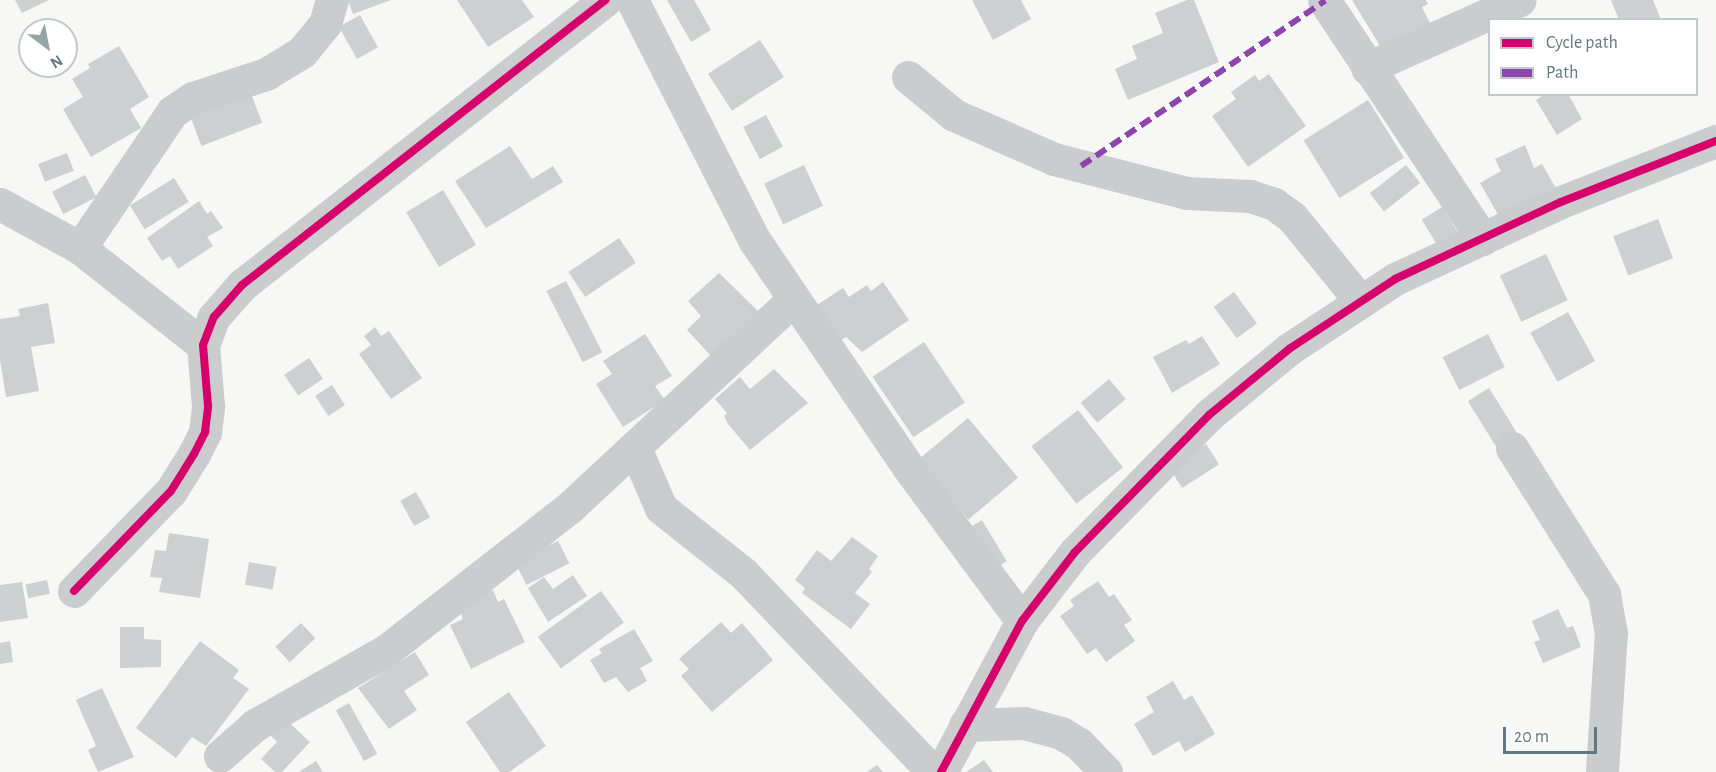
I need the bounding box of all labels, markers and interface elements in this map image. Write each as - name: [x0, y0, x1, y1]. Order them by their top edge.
- north arrow: [18, 18, 78, 78]
- legend: [1488, 18, 1698, 96]
- text: Cycle path: [1546, 34, 1618, 52]
- text: N: [48, 52, 65, 71]
- text: Path: [1546, 64, 1578, 82]
- scale bar: [1506, 715, 1600, 753]
- text: 20 m: [1514, 728, 1549, 746]

